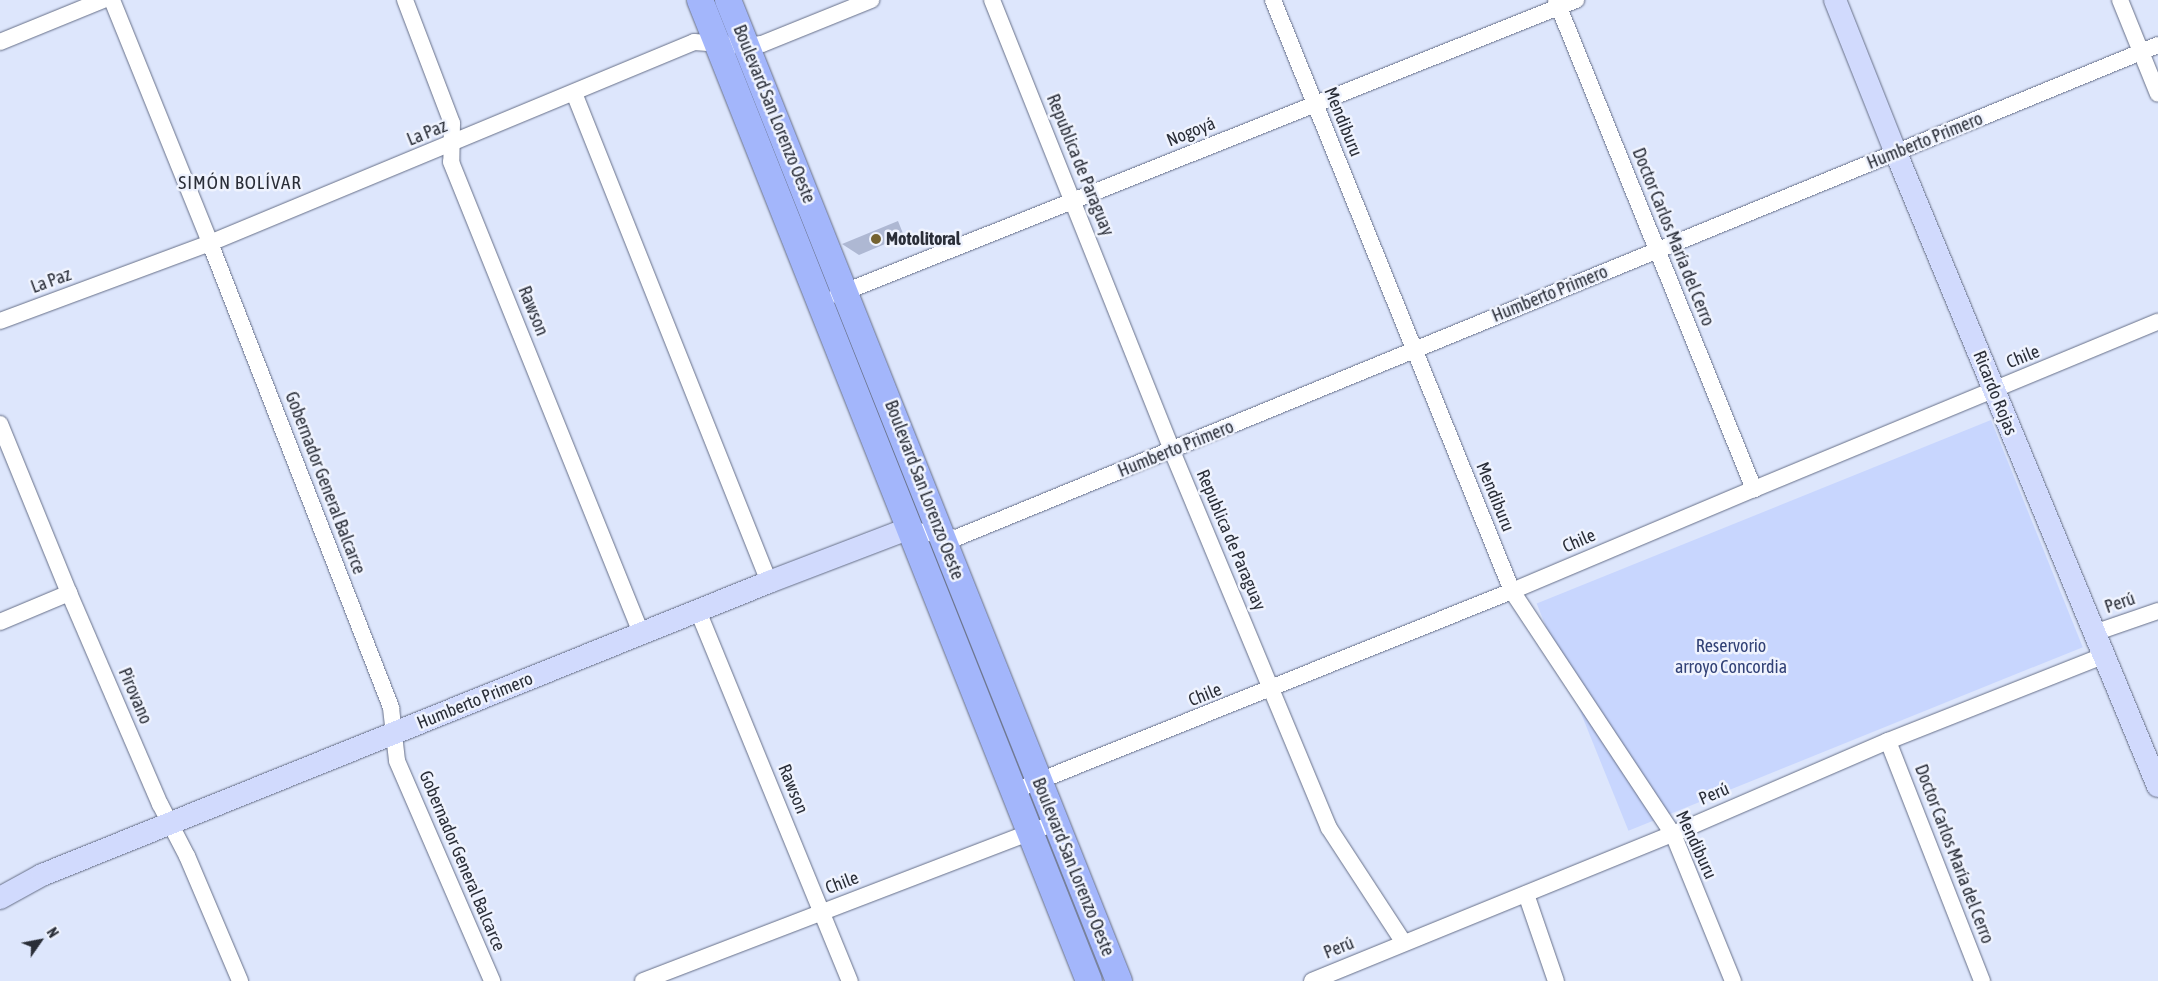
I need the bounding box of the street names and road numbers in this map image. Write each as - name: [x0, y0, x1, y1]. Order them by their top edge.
- street label: Boulevard San Lorenzo Oeste: [728, 22, 820, 206]
- street label: Mendiburu: [1319, 84, 1367, 160]
- street label: Republica de Paraguay: [1042, 91, 1118, 239]
- street label: Humberto Primero: [1864, 108, 1986, 174]
- street label: Nogoyá: [1164, 113, 1218, 151]
- street label: La Paz: [404, 115, 450, 151]
- street label: Doctor Carlos María del Cerro: [1627, 145, 1719, 329]
- street label: Humberto Primero: [1489, 261, 1611, 327]
- street label: La Paz: [28, 264, 74, 298]
- street label: Rawson: [513, 283, 553, 339]
- street label: Chile: [2003, 341, 2043, 373]
- street label: Ricardo Rojas: [1968, 348, 2022, 438]
- street label: Gobernador General Balcarce: [280, 389, 370, 577]
- street label: Boulevard San Lorenzo Oeste: [880, 397, 968, 583]
- street label: Humberto Primero: [1115, 416, 1237, 482]
- street label: Mendiburu: [1471, 459, 1519, 535]
- street label: Republica de Paraguay: [1192, 466, 1270, 614]
- street label: Chile: [1559, 524, 1599, 558]
- street label: Perú: [2102, 588, 2138, 618]
- street label: Pirovano: [114, 665, 156, 727]
- street label: Humberto Primero: [414, 668, 536, 734]
- street label: Chile: [1185, 679, 1225, 711]
- street label: Rawson: [773, 761, 813, 817]
- street label: Doctor Carlos María del Cerro: [1910, 761, 1998, 947]
- street label: Gobernador General Balcarce: [414, 768, 510, 954]
- street label: Boulevard San Lorenzo Oeste: [1027, 775, 1119, 959]
- street label: Perú: [1696, 778, 1732, 810]
- street label: Mendiburu: [1671, 807, 1721, 883]
- street label: Chile: [822, 867, 862, 899]
- street label: Perú: [1321, 932, 1357, 964]

